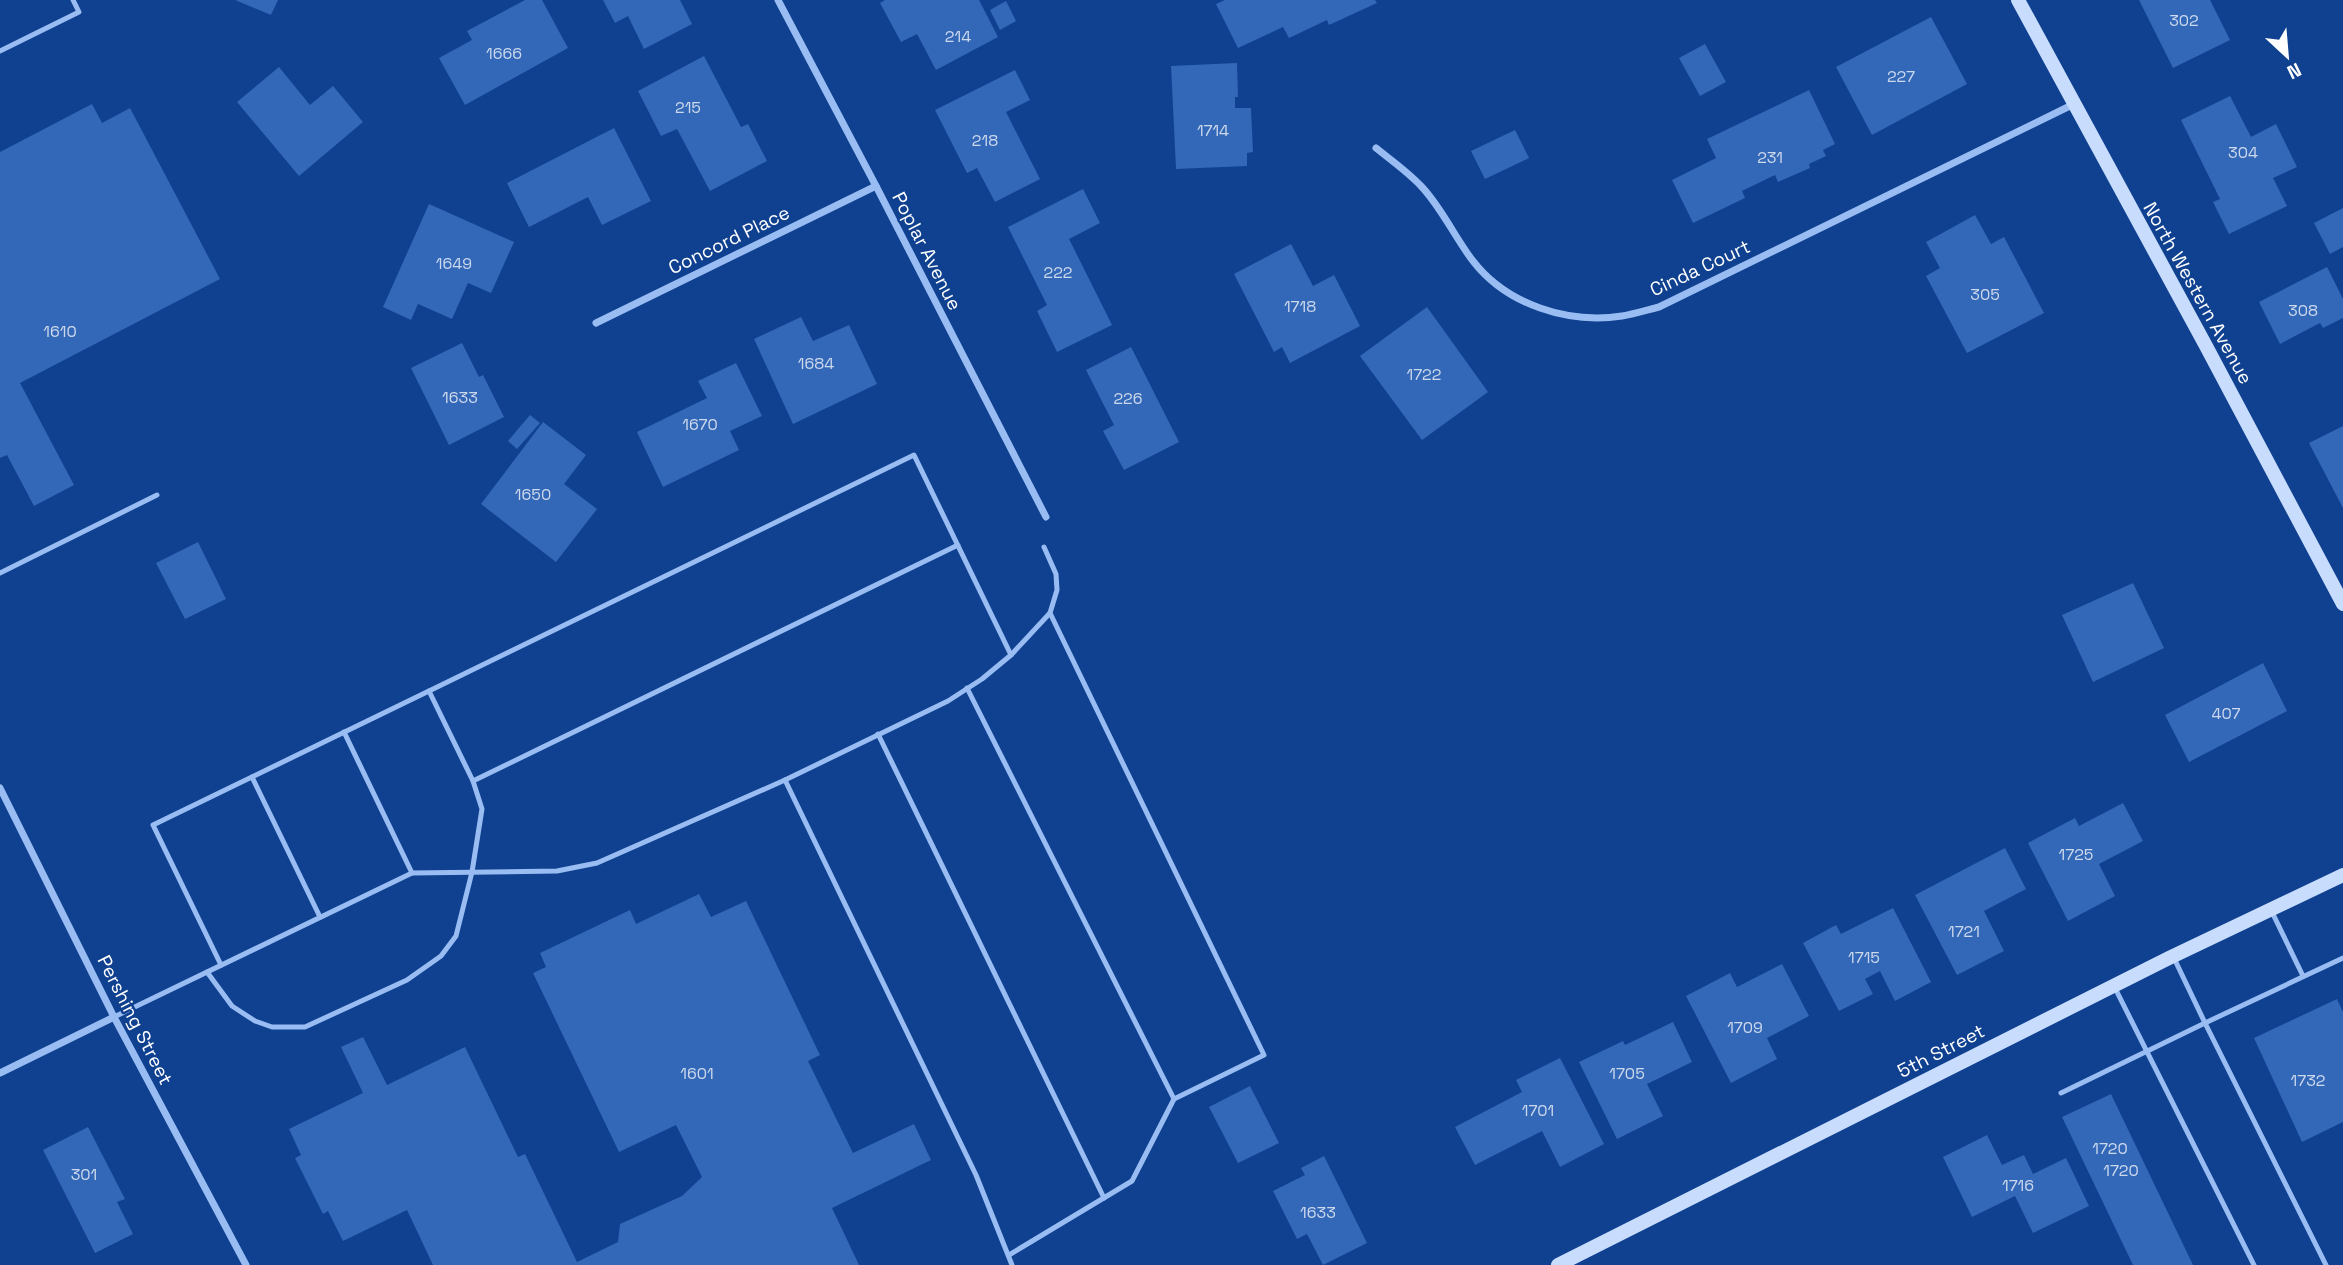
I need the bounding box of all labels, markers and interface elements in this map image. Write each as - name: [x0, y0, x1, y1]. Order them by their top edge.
- house number: 302: [2169, 10, 2199, 31]
- north arrow: [2252, 21, 2322, 91]
- house number: 214: [945, 26, 971, 47]
- house number: 1666: [486, 43, 522, 64]
- text: N: [2283, 57, 2305, 85]
- house number: 227: [1887, 66, 1915, 87]
- house number: 215: [675, 97, 701, 118]
- house number: 1714: [1197, 120, 1229, 141]
- house number: 218: [972, 130, 998, 151]
- house number: 304: [2228, 142, 2258, 163]
- house number: 231: [1757, 147, 1783, 168]
- street label: Poplar Avenue: [886, 188, 968, 314]
- street label: North Western Avenue: [2138, 198, 2258, 388]
- street label: Concord Place: [664, 200, 794, 280]
- street label: Cinda Court: [1646, 234, 1754, 302]
- house number: 1649: [436, 253, 472, 274]
- house number: 222: [1044, 262, 1072, 283]
- house number: 305: [1970, 284, 2000, 305]
- house number: 1718: [1284, 296, 1316, 317]
- house number: 308: [2288, 300, 2318, 321]
- house number: 1610: [43, 321, 77, 342]
- house number: 1684: [798, 353, 834, 374]
- house number: 1722: [1407, 364, 1441, 385]
- house number: 1633: [442, 387, 478, 408]
- house number: 226: [1113, 388, 1143, 409]
- house number: 1670: [682, 414, 718, 435]
- house number: 1650: [515, 484, 551, 505]
- house number: 407: [2212, 703, 2241, 724]
- house number: 1725: [2059, 844, 2093, 865]
- house number: 1721: [1948, 921, 1980, 942]
- house number: 1715: [1848, 947, 1880, 968]
- street label: Pershing Street: [92, 951, 178, 1089]
- house number: 1709: [1727, 1017, 1763, 1038]
- street label: 5th Street: [1893, 1018, 1989, 1084]
- house number: 1601: [680, 1063, 714, 1084]
- house number: 1705: [1609, 1063, 1645, 1084]
- house number: 1732: [2290, 1070, 2326, 1091]
- house number: 1701: [1522, 1100, 1554, 1121]
- house number: 1720: [2092, 1138, 2128, 1159]
- house number: 1720: [2103, 1160, 2139, 1181]
- house number: 301: [71, 1164, 97, 1185]
- house number: 1716: [2002, 1175, 2034, 1196]
- house number: 1633: [1300, 1202, 1336, 1223]

